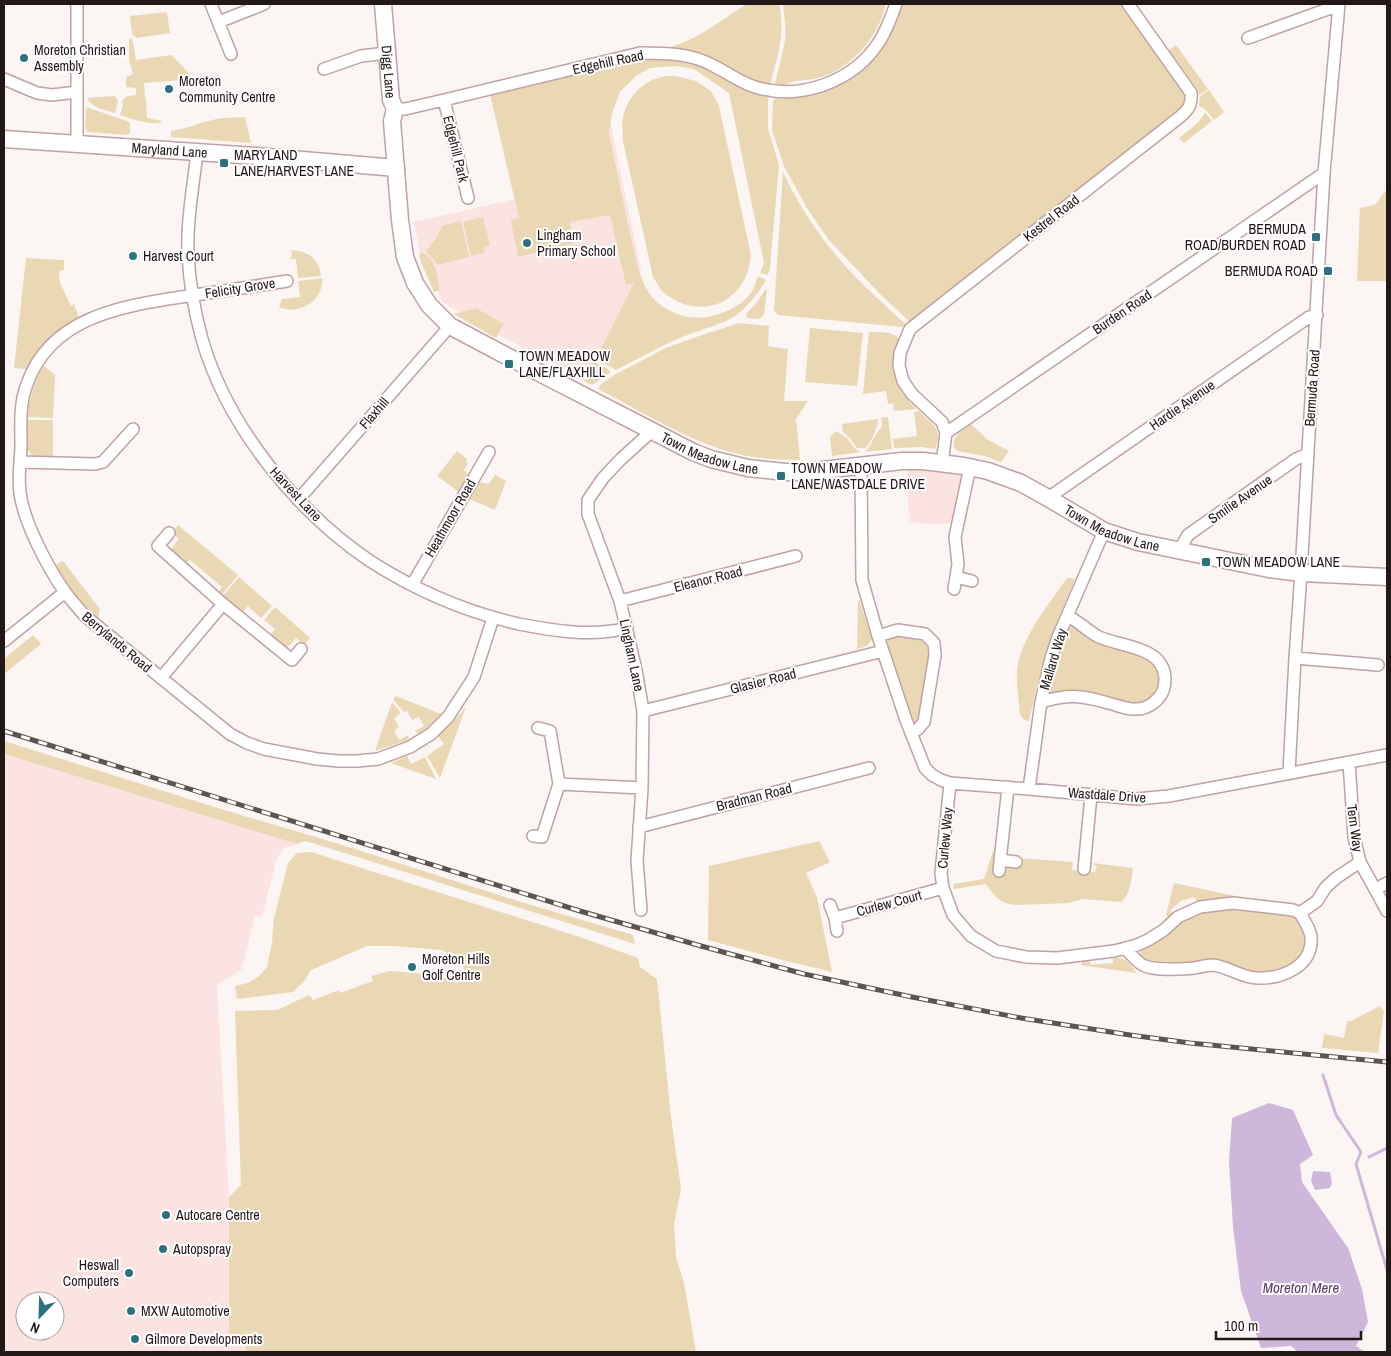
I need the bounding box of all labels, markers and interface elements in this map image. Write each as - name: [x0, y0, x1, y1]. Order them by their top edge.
- place label: Moreton Christian Assembly: [33, 41, 126, 75]
- street label: Digg Lane: [377, 45, 400, 99]
- street label: Edgehill Road: [571, 46, 645, 78]
- marker: Moreton Christian Assembly: [18, 52, 30, 64]
- place label: Moreton Community Centre: [179, 72, 275, 106]
- marker: Moreton Community Centre: [163, 83, 175, 95]
- street label: Edgehill Park: [439, 114, 473, 185]
- street label: Maryland Lane: [131, 139, 208, 162]
- place label: MARYLAND LANE/HARVEST LANE: [234, 146, 354, 180]
- marker: MARYLAND LANE/HARVEST LANE: [218, 157, 230, 169]
- street label: Kestrel Road: [1019, 190, 1083, 246]
- place label: BERMUDA ROAD/BURDEN ROAD: [1185, 220, 1306, 254]
- place label: Lingham Primary School: [537, 226, 615, 260]
- marker: BERMUDA ROAD/BURDEN ROAD: [1310, 231, 1322, 243]
- marker: Lingham Primary School: [521, 237, 533, 249]
- place label: Harvest Court: [143, 247, 214, 265]
- marker: Harvest Court: [127, 250, 139, 262]
- place label: BERMUDA ROAD: [1225, 262, 1318, 280]
- marker: BERMUDA ROAD: [1322, 265, 1334, 277]
- street label: Felicity Grove: [204, 274, 276, 302]
- street label: Burden Road: [1089, 286, 1155, 338]
- place label: TOWN MEADOW LANE/FLAXHILL: [519, 347, 610, 381]
- street label: Bermuda Road: [1300, 349, 1324, 427]
- marker: TOWN MEADOW LANE/FLAXHILL: [503, 358, 515, 370]
- street label: Hardie Avenue: [1146, 376, 1218, 434]
- street label: Flaxhill: [355, 393, 393, 433]
- street label: Town Meadow Lane: [658, 428, 759, 478]
- place label: TOWN MEADOW LANE/WASTDALE DRIVE: [791, 459, 925, 493]
- street label: Harvest Lane: [266, 463, 326, 525]
- marker: TOWN MEADOW LANE/WASTDALE DRIVE: [775, 470, 787, 482]
- street label: Smilie Avenue: [1205, 470, 1275, 528]
- street label: Heathmoor Road: [420, 476, 480, 560]
- street label: Town Meadow Lane: [1061, 501, 1161, 555]
- place label: TOWN MEADOW LANE: [1216, 553, 1340, 571]
- marker: TOWN MEADOW LANE: [1200, 556, 1212, 568]
- street label: Eleanor Road: [672, 562, 744, 596]
- street label: Berrylands Road: [78, 608, 156, 676]
- street label: Lingham Lane: [616, 617, 648, 693]
- street label: Mallard Way: [1035, 626, 1071, 692]
- street label: Glasier Road: [728, 664, 798, 698]
- street label: Bradman Road: [714, 779, 794, 815]
- street label: Wastdale Drive: [1067, 783, 1147, 807]
- street label: Tern Way: [1343, 803, 1367, 853]
- street label: Curlew Way: [933, 806, 957, 869]
- street label: Curlew Court: [854, 886, 924, 920]
- place label: Moreton Hills Golf Centre: [422, 950, 490, 984]
- marker: Moreton Hills Golf Centre: [406, 961, 418, 973]
- place label: Autocare Centre: [175, 1206, 260, 1224]
- marker: Autocare Centre: [160, 1209, 172, 1221]
- place label: Autopspray: [172, 1240, 231, 1258]
- marker: Autopspray: [157, 1243, 169, 1255]
- place label: Heswall Computers: [63, 1256, 119, 1290]
- marker: Heswall Computers: [123, 1267, 135, 1279]
- water label: Moreton Mere: [1263, 1277, 1339, 1298]
- north arrow: [15, 1291, 65, 1341]
- place label: MXW Automotive: [141, 1302, 230, 1320]
- marker: MXW Automotive: [125, 1305, 137, 1317]
- scale bar: [1216, 1308, 1361, 1340]
- text: 100 m: [1224, 1315, 1258, 1336]
- text: N: [28, 1318, 42, 1338]
- place label: Gilmore Developments: [145, 1330, 263, 1348]
- marker: Gilmore Developments: [129, 1333, 141, 1345]

